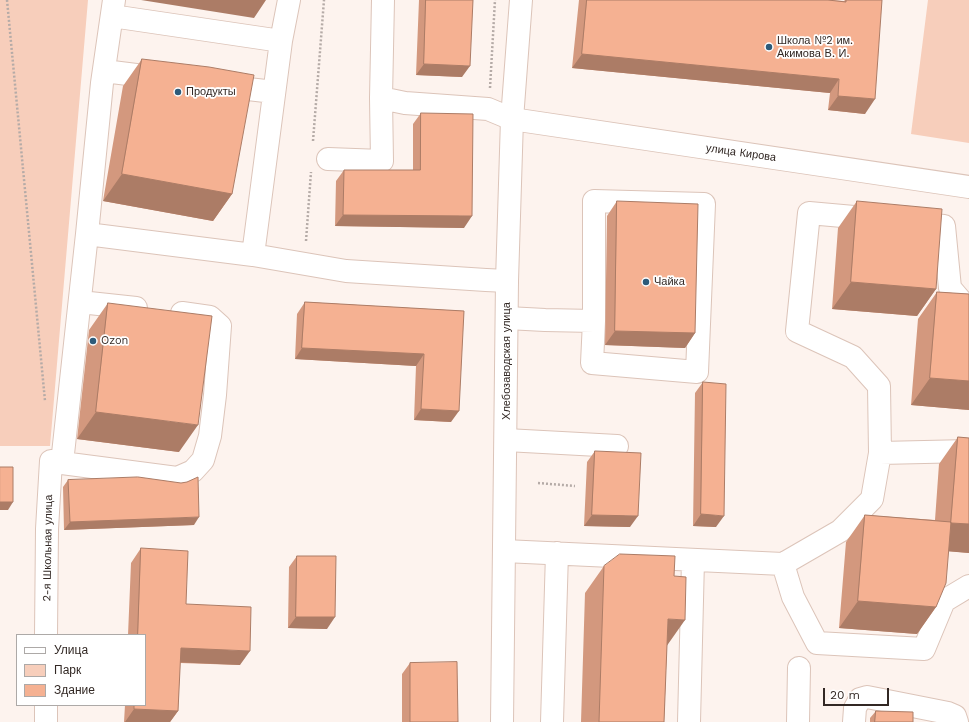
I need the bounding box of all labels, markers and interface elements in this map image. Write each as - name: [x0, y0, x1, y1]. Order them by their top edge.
- place label: Школа №2 им. Акимова В. И.: [777, 34, 853, 60]
- marker: Школа №2 им. Акимова В. И.: [764, 42, 774, 52]
- place label: Продукты: [186, 85, 236, 99]
- marker: Продукты: [173, 87, 183, 97]
- street label: улица Кирова: [705, 142, 777, 164]
- place label: Чайка: [654, 275, 685, 289]
- marker: Чайка: [641, 277, 651, 287]
- street label: Хлебозаводская улица: [500, 302, 514, 420]
- place label: Ozon: [101, 334, 128, 348]
- marker: Ozon: [88, 336, 98, 346]
- street label: 2-я Школьная улица: [40, 495, 56, 601]
- legend: [16, 634, 146, 706]
- text: Улица: [54, 643, 88, 657]
- text: Парк: [54, 663, 81, 677]
- scale bar: [825, 680, 891, 706]
- text: Здание: [54, 683, 95, 697]
- text: 20 m: [830, 688, 860, 702]

